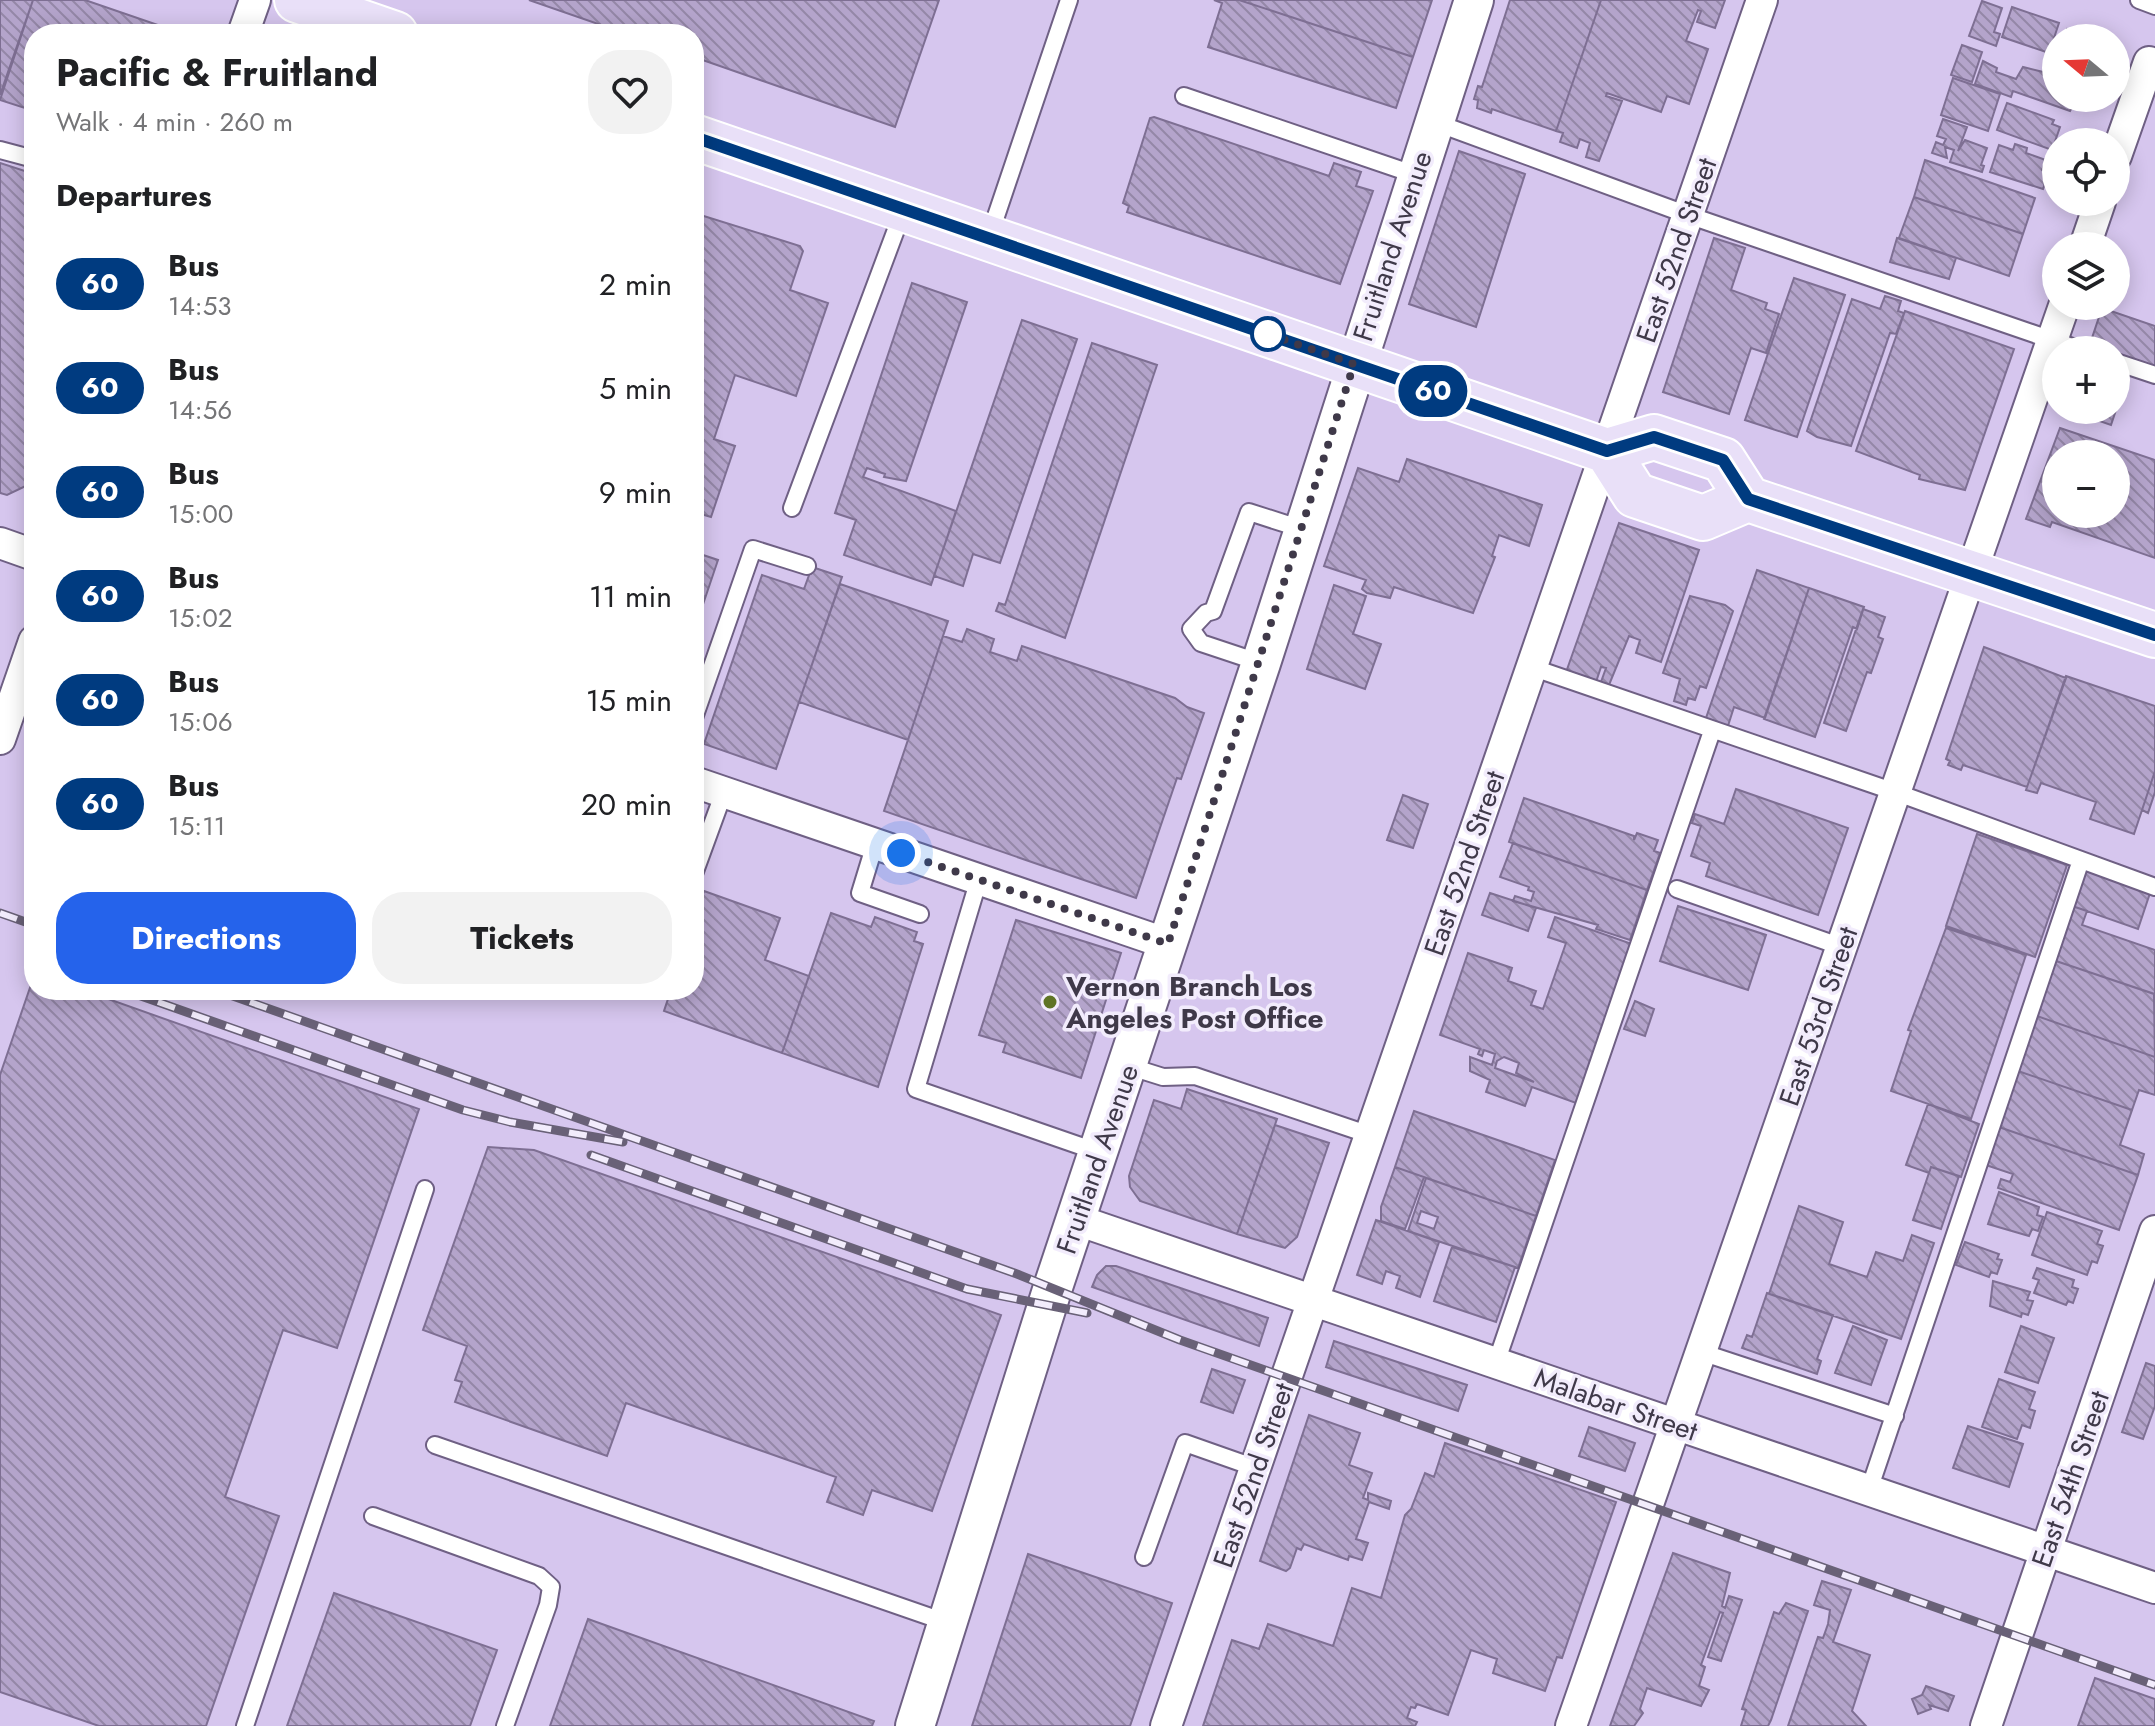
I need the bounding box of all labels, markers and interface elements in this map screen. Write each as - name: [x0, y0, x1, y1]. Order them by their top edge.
- north arrow: [2042, 24, 2130, 112]
- map controls: [2042, 24, 2130, 528]
- text: Pacific & Fruitland: [56, 45, 378, 100]
- button: heart: [588, 50, 672, 134]
- text: Walk · 4 min · 260 m: [56, 103, 293, 141]
- button: locate: [2042, 128, 2130, 216]
- street label: Fruitland Avenue: [1342, 146, 1443, 347]
- street label: East 52nd Street: [1626, 152, 1727, 348]
- text: Departures: [56, 174, 212, 217]
- button: layers: [2042, 232, 2130, 320]
- text: Bus: [168, 244, 219, 287]
- text: 60: [81, 263, 119, 304]
- text: 2 min: [599, 263, 672, 306]
- text: 14:53: [168, 287, 232, 325]
- unlabelled marker: [1251, 317, 1285, 351]
- button: +: [2042, 336, 2130, 424]
- text: Bus: [168, 348, 219, 391]
- line badge: 60: [1397, 365, 1469, 417]
- text: 60: [81, 367, 119, 408]
- text: 5 min: [599, 367, 672, 410]
- text: 60: [1414, 370, 1452, 411]
- text: 14:56: [168, 391, 232, 429]
- button: −: [2042, 440, 2130, 528]
- text: Bus: [168, 452, 219, 495]
- text: 60: [81, 471, 119, 512]
- text: 9 min: [599, 471, 672, 514]
- text: 15:00: [168, 495, 233, 533]
- text: Bus: [168, 556, 219, 599]
- text: 60: [81, 575, 119, 616]
- text: 11 min: [589, 575, 672, 618]
- text: 15:02: [168, 599, 233, 637]
- text: Bus: [168, 660, 219, 703]
- text: 60: [81, 679, 119, 720]
- text: 15 min: [586, 679, 672, 722]
- text: 15:06: [168, 703, 233, 741]
- text: Bus: [168, 764, 219, 807]
- street label: East 52nd Street: [1414, 765, 1515, 961]
- text: 60: [81, 783, 119, 824]
- text: 20 min: [581, 783, 672, 826]
- text: 15:11: [168, 807, 226, 845]
- your location: [881, 833, 921, 873]
- button: Directions: [56, 892, 356, 984]
- button: Tickets: [372, 892, 672, 984]
- street label: East 53rd Street: [1769, 921, 1868, 1111]
- place label: Vernon Branch Los Angeles Post Office: [1065, 966, 1324, 1039]
- marker: Vernon Branch Los Angeles Post Office: [1041, 993, 1059, 1011]
- street label: Fruitland Avenue: [1046, 1059, 1149, 1259]
- street label: Malabar Street: [1529, 1357, 1703, 1452]
- street label: East 52nd Street: [1203, 1377, 1304, 1573]
- street label: East 54th Street: [2021, 1385, 2120, 1573]

